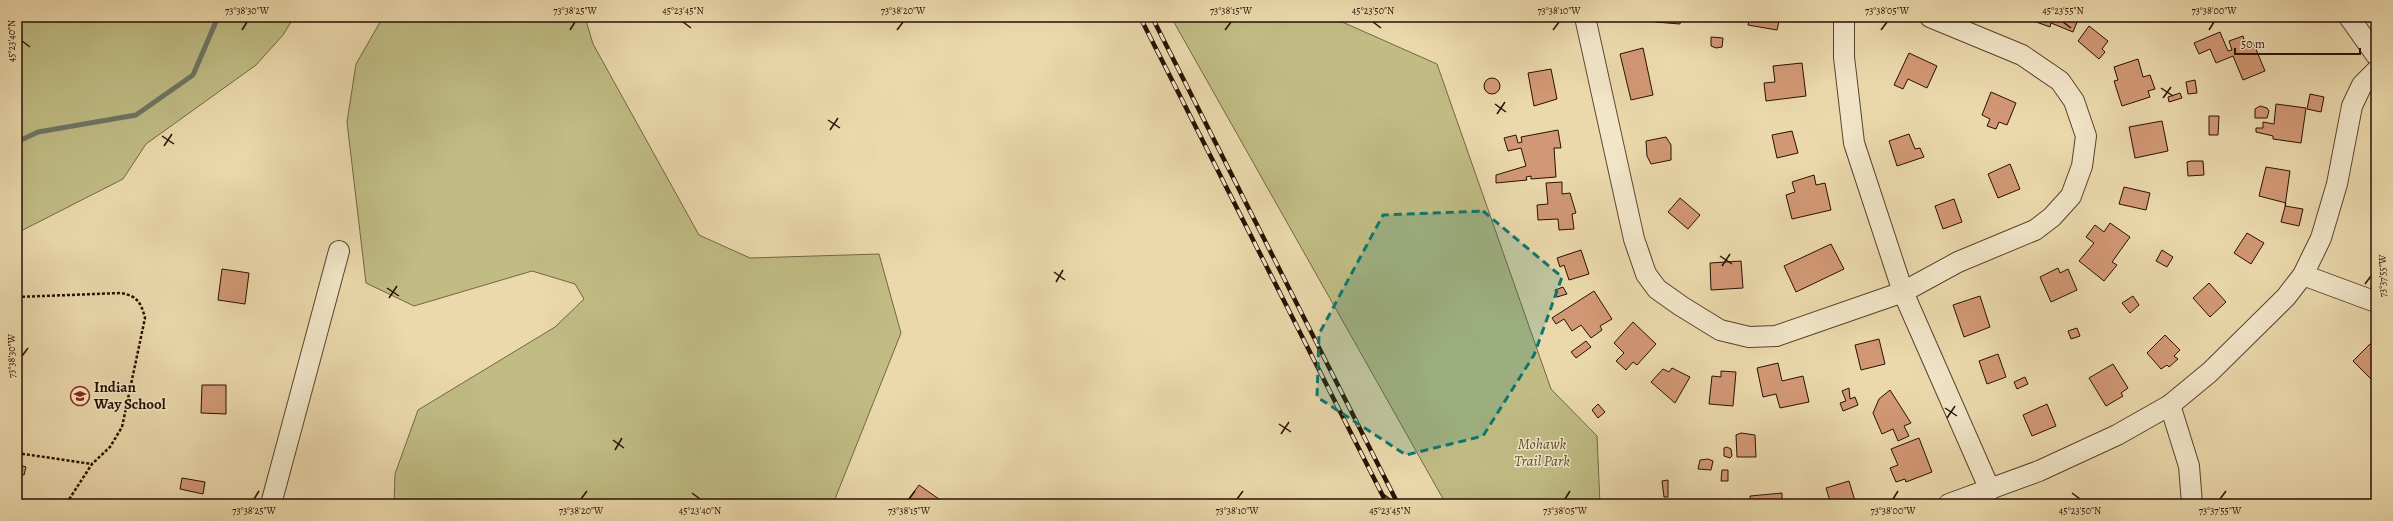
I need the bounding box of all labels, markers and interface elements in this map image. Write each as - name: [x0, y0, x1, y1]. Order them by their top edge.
- text: 73°38'30"W: [225, 4, 270, 17]
- text: 73°38'25"W: [553, 4, 597, 17]
- text: 45°23'45"N: [662, 4, 704, 17]
- text: 73°38'20"W: [881, 4, 926, 17]
- text: 73°38'15"W: [1210, 4, 1253, 17]
- text: 45°23'50"N: [1352, 4, 1394, 17]
- text: 73°38'10"W: [1537, 4, 1581, 17]
- text: 73°38'05"W: [1865, 4, 1910, 17]
- text: 45°23'55"N: [2042, 4, 2084, 17]
- text: 73°38'00"W: [2191, 4, 2237, 17]
- text: 45°23'40"N: [5, 20, 18, 62]
- scale bar: [2235, 30, 2360, 56]
- text: 50 m: [2241, 36, 2265, 52]
- text: 73°37'55"W: [2376, 254, 2389, 297]
- text: 73°38'30"W: [5, 333, 18, 378]
- place label: Indian Way School: [93, 377, 166, 414]
- school or university icon: Indian Way School: [69, 385, 91, 407]
- park label: Mohawk Trail Park: [1514, 434, 1570, 471]
- text: 73°38'25"W: [232, 504, 276, 517]
- text: 73°38'20"W: [559, 504, 604, 517]
- text: 45°23'40"N: [679, 504, 721, 517]
- text: 73°38'15"W: [888, 504, 931, 517]
- text: 73°38'10"W: [1215, 504, 1259, 517]
- text: 45°23'45"N: [1369, 504, 1411, 517]
- text: 73°38'05"W: [1543, 504, 1588, 517]
- text: 73°38'00"W: [1870, 504, 1916, 517]
- text: 45°23'50"N: [2059, 504, 2101, 517]
- text: 73°37'55"W: [2199, 504, 2242, 517]

